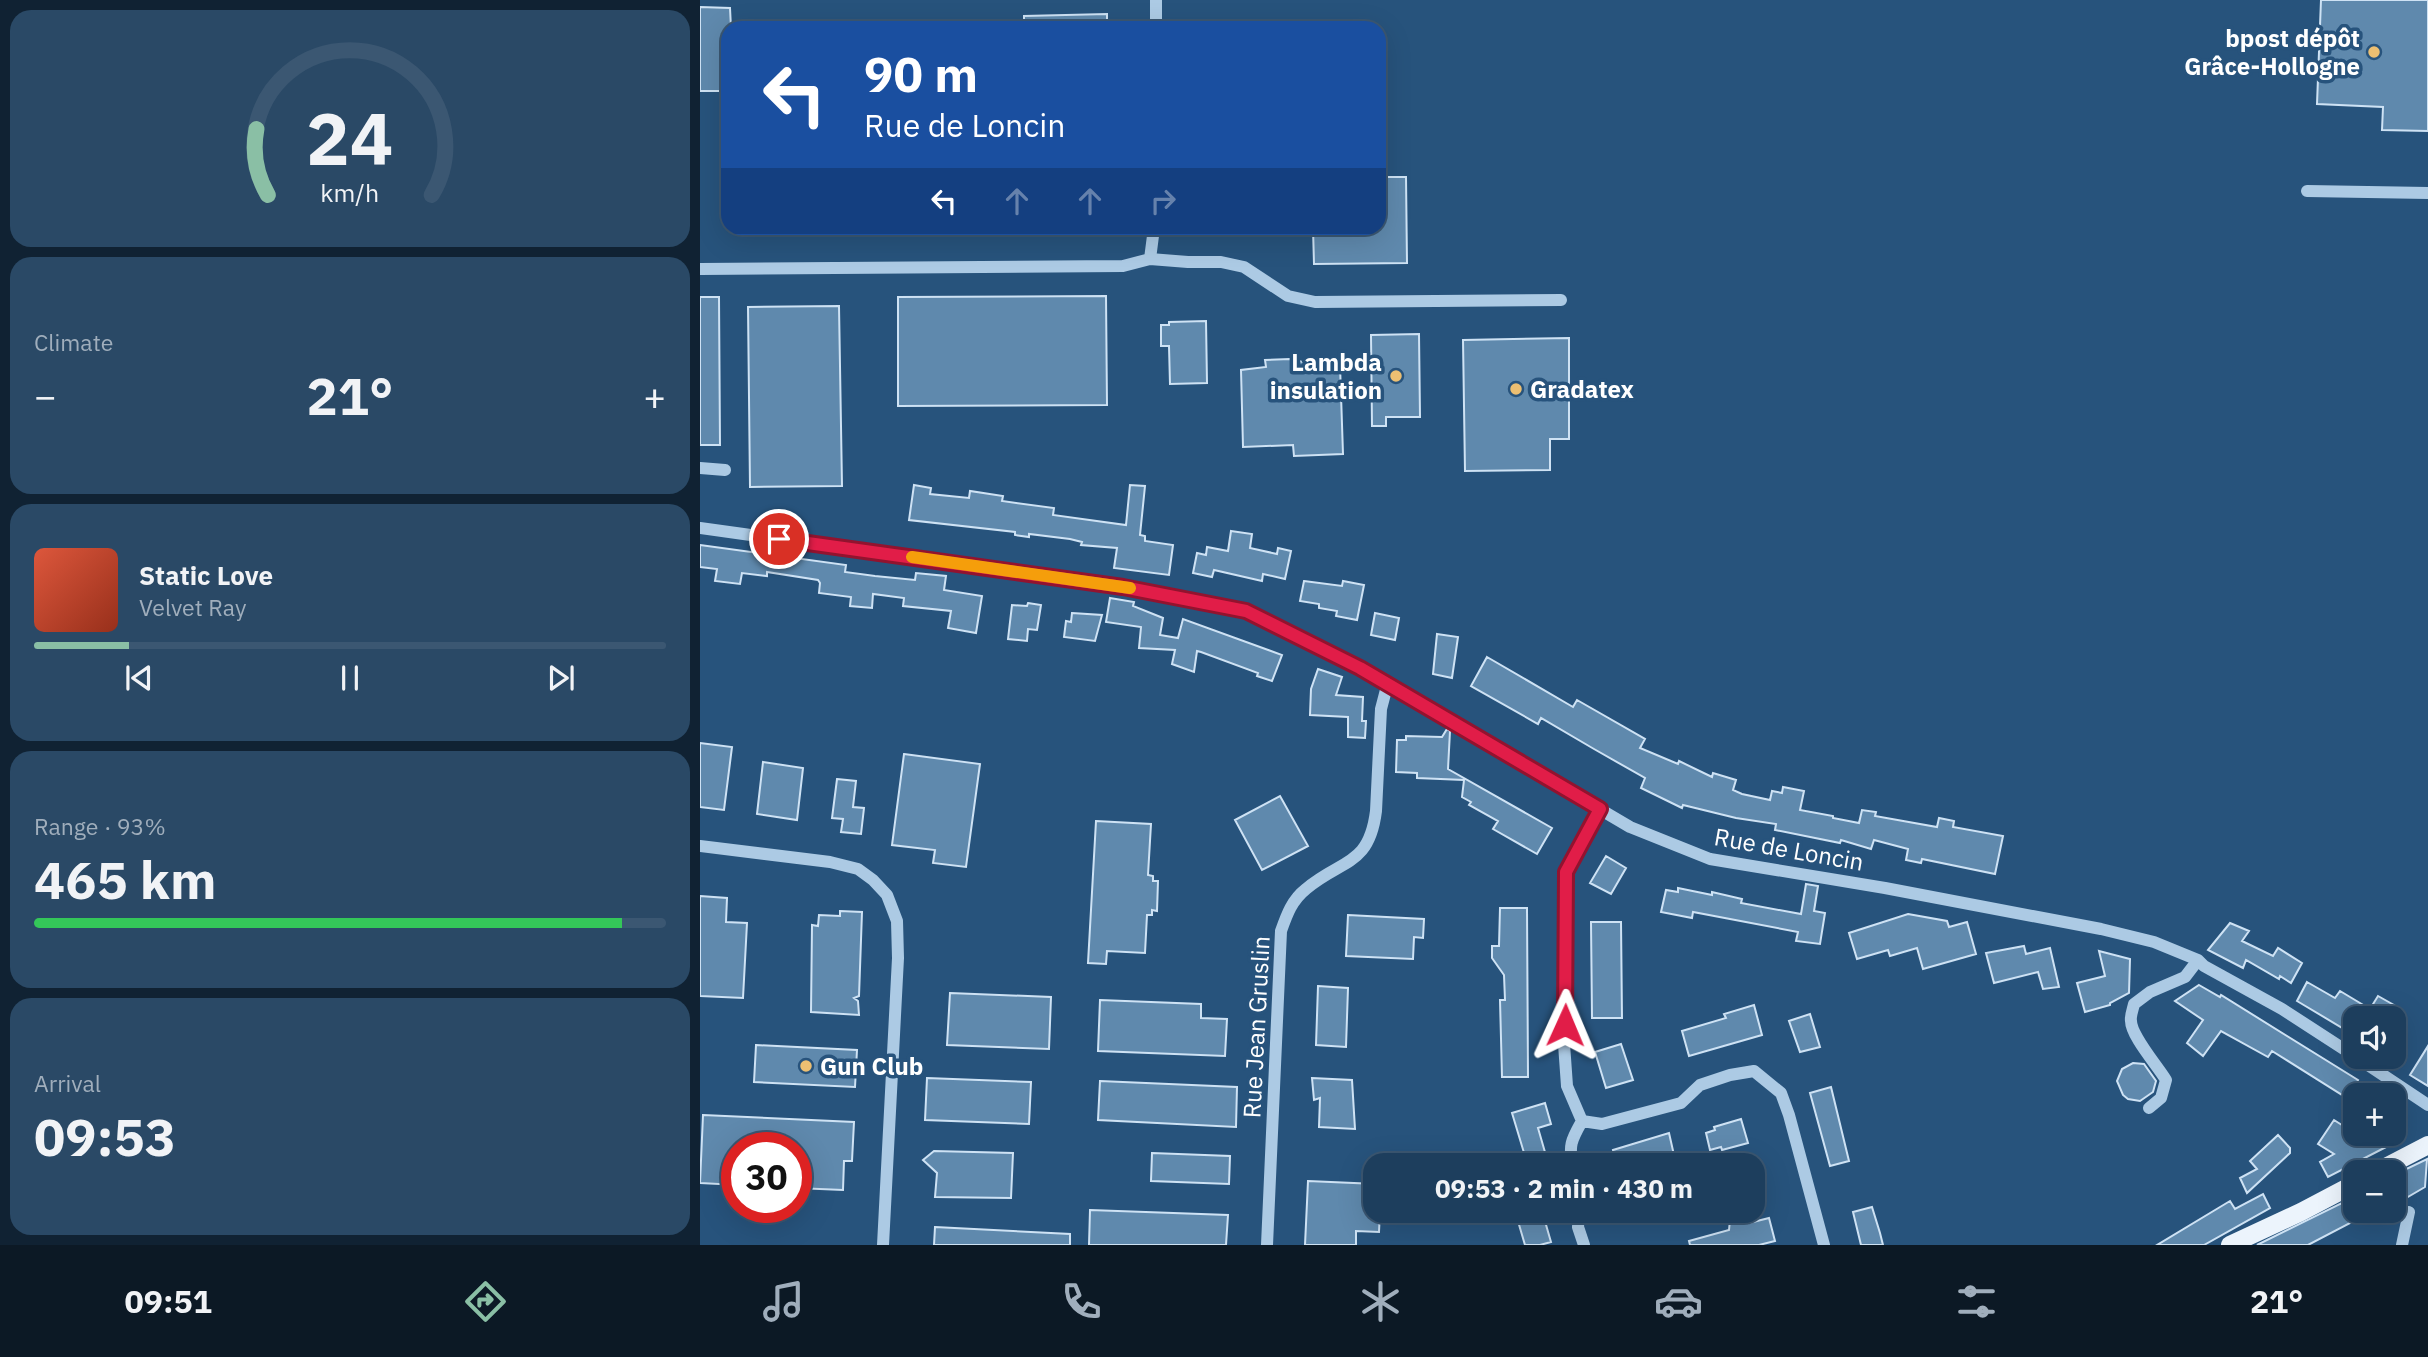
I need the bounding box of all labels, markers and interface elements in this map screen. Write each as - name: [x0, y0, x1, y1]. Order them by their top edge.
- place label: bpost dépôt Grâce-Hollogne: [2184, 22, 2360, 82]
- text: 90 m: [864, 42, 978, 105]
- marker: bpost dépôt Grâce-Hollogne: [2366, 44, 2382, 60]
- icon: left: [749, 49, 840, 140]
- text: 24: [306, 90, 394, 185]
- text: Rue de Loncin: [864, 104, 1066, 146]
- text: km/h: [321, 175, 379, 208]
- icon: left: [925, 182, 963, 220]
- icon: ahead: [998, 182, 1036, 220]
- icon: ahead: [1071, 182, 1109, 220]
- icon: right: [1144, 182, 1182, 220]
- text: Climate: [34, 327, 113, 357]
- place label: Lambda insulation: [1270, 346, 1382, 406]
- text: 21°: [307, 362, 393, 429]
- marker: Lambda insulation: [1388, 368, 1404, 384]
- text: −: [34, 371, 57, 420]
- text: +: [643, 371, 666, 420]
- place label: Gradatex: [1530, 373, 1635, 405]
- marker: Gradatex: [1508, 381, 1524, 397]
- pin: [749, 509, 809, 569]
- icon: arrive: [760, 520, 798, 558]
- text: Static Love: [139, 558, 273, 592]
- text: Velvet Ray: [139, 592, 246, 622]
- icon: previous: [120, 659, 158, 697]
- icon: pause: [331, 659, 369, 697]
- icon: next: [542, 659, 580, 697]
- text: Range · 93%: [34, 811, 166, 841]
- street label: Rue de Loncin: [1712, 820, 1866, 878]
- text: 465 km: [34, 846, 216, 913]
- street label: Rue Jean Gruslin: [1235, 935, 1277, 1119]
- position arrow: [1528, 988, 1602, 1062]
- map controls: [2343, 1006, 2406, 1223]
- button: sound: [2343, 1006, 2406, 1069]
- place label: Gun Club: [820, 1050, 923, 1082]
- marker: Gun Club: [798, 1058, 814, 1074]
- text: Arrival: [34, 1068, 101, 1098]
- button: +: [2343, 1083, 2406, 1146]
- text: 09:53: [34, 1103, 176, 1170]
- speed limit sign: 30: [721, 1132, 812, 1223]
- button: −: [2343, 1160, 2406, 1223]
- text: 09:53 · 2 min · 430 m: [1435, 1171, 1693, 1205]
- icon: directions: [461, 1277, 510, 1326]
- icon: music: [759, 1277, 808, 1326]
- icon: phone: [1057, 1277, 1106, 1326]
- icon: climate: [1356, 1277, 1405, 1326]
- icon: car: [1654, 1277, 1703, 1326]
- icon: filters: [1952, 1277, 2001, 1326]
- text: 09:51: [125, 1280, 212, 1322]
- text: 21°: [2250, 1280, 2303, 1322]

